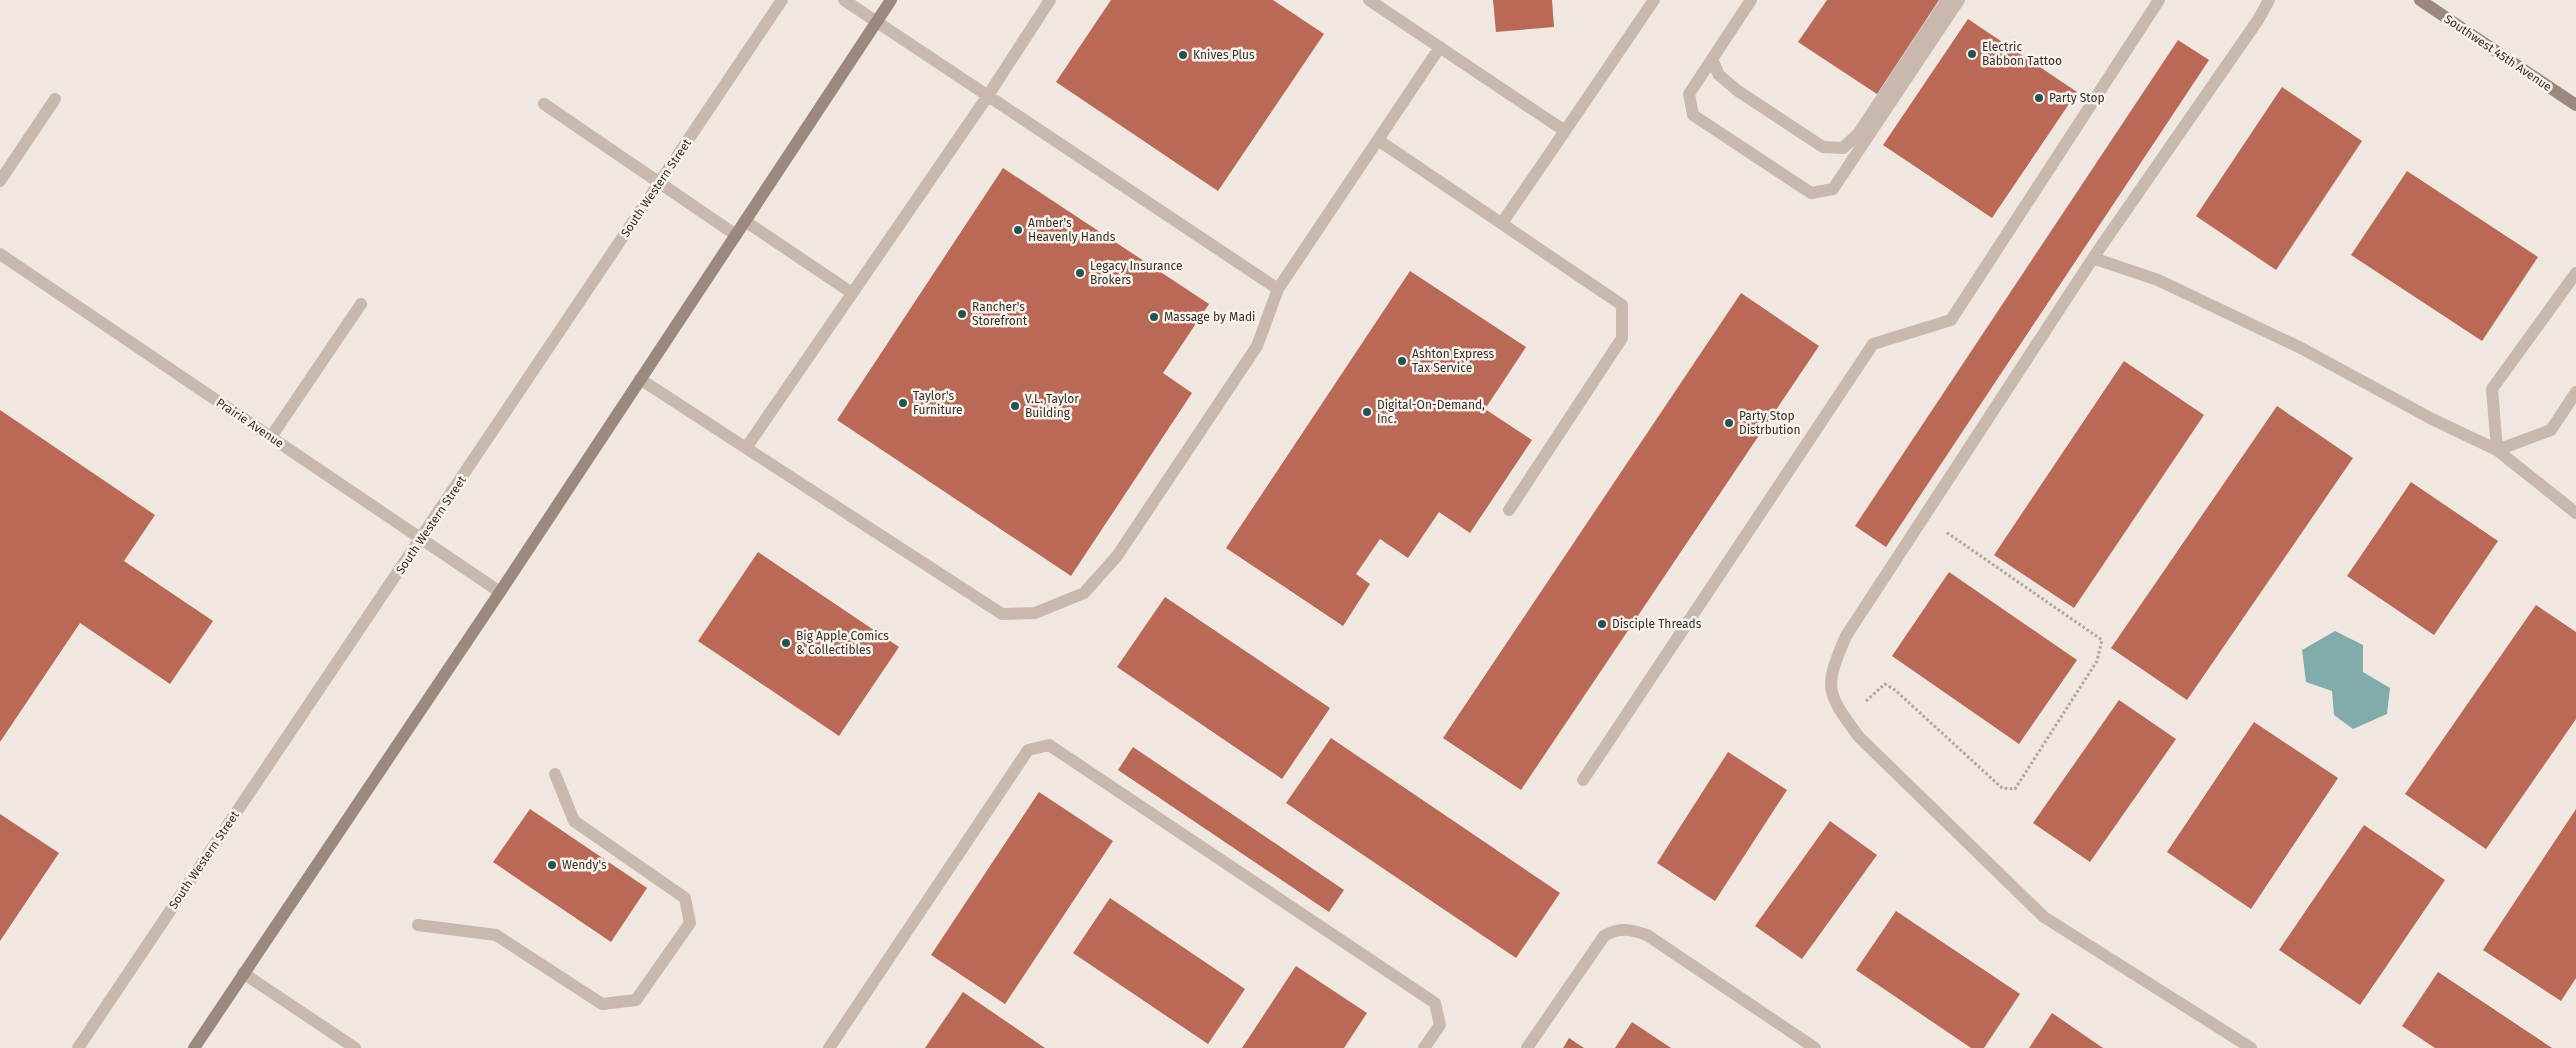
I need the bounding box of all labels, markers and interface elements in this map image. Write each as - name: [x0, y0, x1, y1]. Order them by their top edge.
- street label: Southwest 45th Avenue: [2442, 12, 2554, 94]
- place label: Electric Babbon Tattoo: [1982, 40, 2062, 68]
- place label: Knives Plus: [1193, 48, 1255, 62]
- marker: Electric Babbon Tattoo: [1966, 48, 1978, 60]
- marker: Knives Plus: [1177, 49, 1189, 61]
- place label: Party Stop: [2049, 91, 2105, 105]
- marker: Party Stop: [2033, 92, 2045, 104]
- street label: South Western Street: [618, 136, 694, 240]
- place label: Amber's Heavenly Hands: [1028, 216, 1116, 244]
- marker: Amber's Heavenly Hands: [1012, 224, 1024, 236]
- place label: Legacy Insurance Brokers: [1090, 259, 1183, 287]
- marker: Legacy Insurance Brokers: [1074, 267, 1086, 279]
- place label: Rancher's Storefront: [972, 300, 1028, 328]
- marker: Rancher's Storefront: [956, 308, 968, 320]
- place label: Massage by Madi: [1164, 310, 1255, 324]
- marker: Massage by Madi: [1148, 311, 1160, 323]
- place label: Ashton Express Tax Service: [1412, 347, 1495, 375]
- marker: Ashton Express Tax Service: [1396, 355, 1408, 367]
- place label: Taylor's Furniture: [913, 389, 963, 417]
- place label: V.L. Taylor Building: [1025, 392, 1079, 420]
- street label: Prairie Avenue: [214, 395, 286, 451]
- marker: Taylor's Furniture: [897, 397, 909, 409]
- place label: Digital-On-Demand, Inc.: [1377, 398, 1485, 426]
- marker: V.L. Taylor Building: [1009, 400, 1021, 412]
- marker: Digital-On-Demand, Inc.: [1361, 406, 1373, 418]
- place label: Party Stop Distrbution: [1739, 409, 1801, 437]
- marker: Party Stop Distrbution: [1723, 417, 1735, 429]
- street label: South Western Street: [393, 473, 469, 577]
- place label: Disciple Threads: [1612, 617, 1702, 631]
- marker: Disciple Threads: [1596, 618, 1608, 630]
- place label: Big Apple Comics & Collectibles: [796, 629, 889, 657]
- marker: Big Apple Comics & Collectibles: [780, 637, 792, 649]
- street label: South Western Street: [166, 808, 242, 912]
- place label: Wendy's: [562, 858, 607, 872]
- marker: Wendy's: [546, 859, 558, 871]

